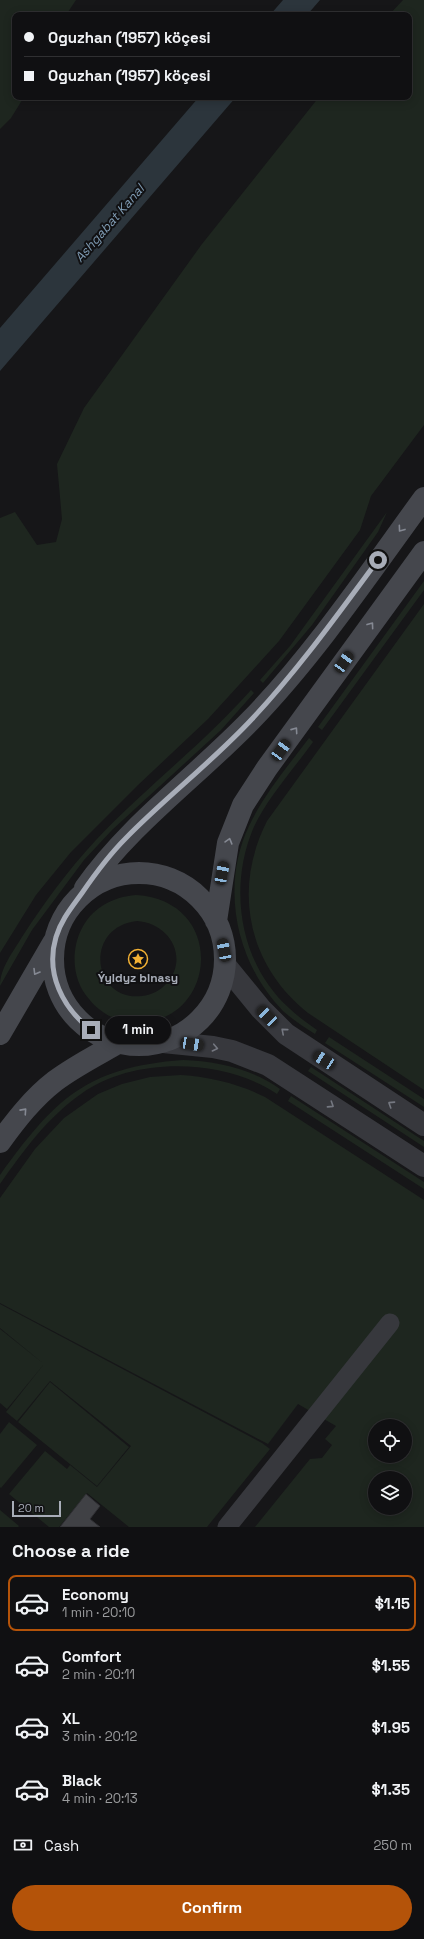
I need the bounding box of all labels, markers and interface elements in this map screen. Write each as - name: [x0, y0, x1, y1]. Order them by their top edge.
- text: Oguzhan (1957) köçesi: [48, 28, 211, 47]
- text: Oguzhan (1957) köçesi: [48, 66, 211, 85]
- water label: Ashgabat Kanal: [71, 180, 149, 266]
- one-way arrow: [399, 525, 406, 532]
- route start: [369, 551, 387, 569]
- one-way arrow: [366, 622, 373, 629]
- car: [332, 649, 356, 675]
- one-way arrow: [290, 727, 298, 734]
- car: [269, 737, 293, 763]
- one-way arrow: [224, 838, 233, 845]
- car: [214, 860, 230, 886]
- car: [216, 937, 232, 963]
- place icon: Ýyldyz binasy: [127, 948, 149, 970]
- one-way arrow: [33, 968, 40, 975]
- place label: Ýyldyz binasy: [98, 970, 178, 986]
- car: [254, 1003, 280, 1029]
- callout: 1 min: [105, 1016, 171, 1044]
- route end: [82, 1021, 100, 1039]
- text: 1 min: [122, 1021, 154, 1038]
- one-way arrow: [281, 1029, 288, 1036]
- car: [179, 1036, 205, 1052]
- one-way arrow: [212, 1043, 218, 1051]
- car: [311, 1048, 337, 1072]
- one-way arrow: [327, 1100, 334, 1108]
- one-way arrow: [388, 1101, 395, 1109]
- one-way arrow: [19, 1108, 27, 1116]
- map controls: [368, 1419, 412, 1515]
- button: locate: [368, 1419, 412, 1463]
- button: layers: [368, 1471, 412, 1515]
- scale bar: [12, 1499, 61, 1518]
- text: 20 m: [18, 1501, 44, 1515]
- text: Choose a ride: [12, 1539, 130, 1562]
- icon: car: [14, 1585, 50, 1621]
- text: Economy: [62, 1585, 129, 1604]
- text: $1.15: [375, 1594, 410, 1613]
- text: 1 min · 20:10: [62, 1604, 135, 1621]
- icon: car: [14, 1647, 50, 1683]
- text: Comfort: [62, 1647, 122, 1666]
- text: $1.55: [372, 1656, 410, 1675]
- text: 2 min · 20:11: [62, 1666, 135, 1683]
- icon: car: [14, 1709, 50, 1745]
- text: XL: [62, 1709, 80, 1728]
- text: $1.95: [371, 1718, 410, 1737]
- text: 3 min · 20:12: [62, 1728, 137, 1745]
- icon: car: [14, 1771, 50, 1807]
- text: Black: [62, 1771, 102, 1790]
- text: $1.35: [372, 1780, 410, 1799]
- text: 4 min · 20:13: [62, 1790, 138, 1807]
- icon: cash: [12, 1834, 34, 1856]
- text: Cash: [44, 1836, 79, 1855]
- text: 250 m: [374, 1837, 412, 1854]
- button: Confirm: [12, 1885, 412, 1931]

